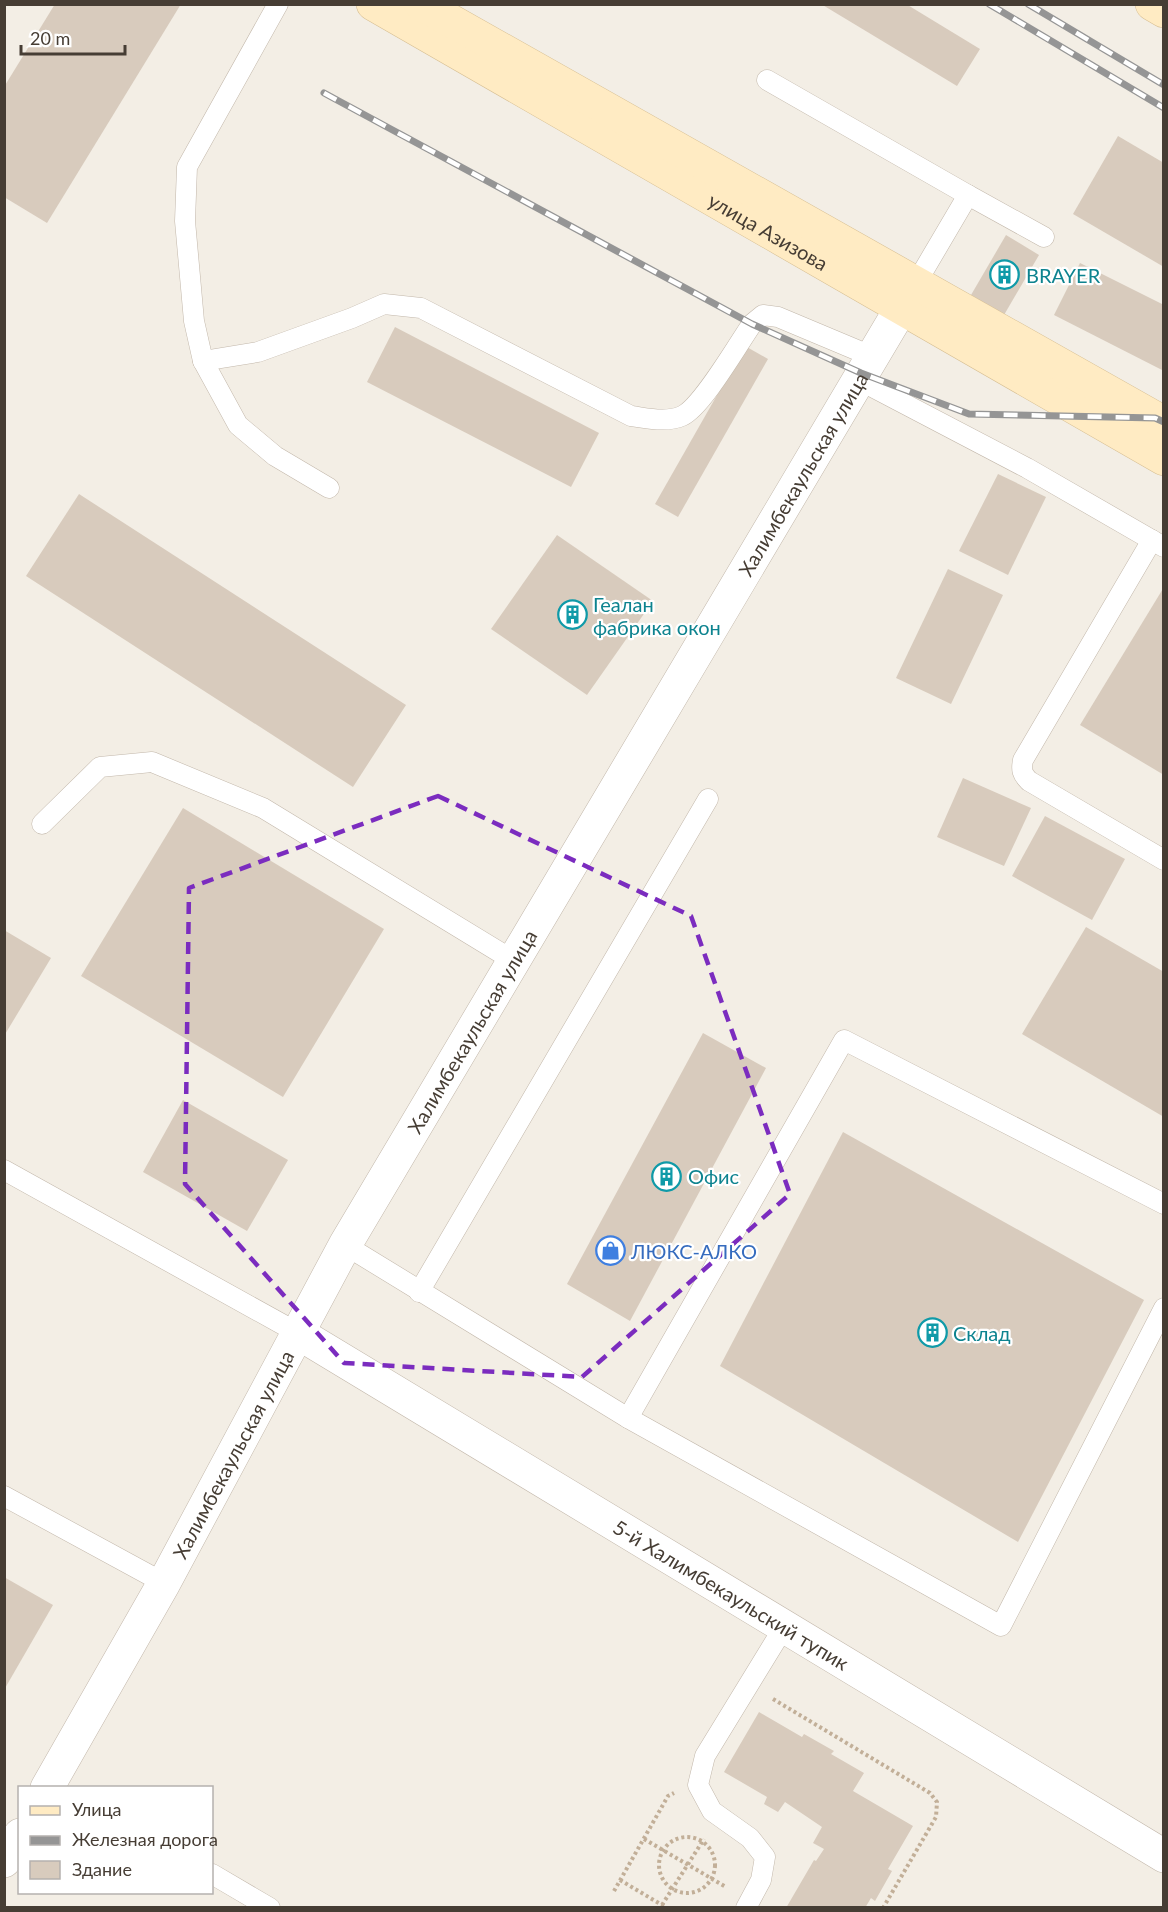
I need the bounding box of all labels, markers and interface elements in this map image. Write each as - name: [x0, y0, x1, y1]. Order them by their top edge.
- scale bar: [21, 18, 124, 56]
- text: 20 m: [30, 27, 70, 49]
- street label: улица Азизова: [704, 188, 832, 275]
- building icon: BRAYER: [989, 259, 1021, 291]
- place label: BRAYER: [1026, 263, 1101, 287]
- street label: Халимбекаульская улица: [733, 368, 872, 580]
- place label: Геалан фабрика окон: [593, 592, 721, 639]
- building icon: Геалан фабрика окон: [556, 599, 588, 631]
- street label: Халимбекаульская улица: [402, 925, 542, 1137]
- building icon: Офис: [651, 1160, 683, 1192]
- place label: Офис: [688, 1164, 739, 1188]
- shop icon: ЛЮКС-АЛКО: [594, 1235, 626, 1267]
- place label: ЛЮКС-АЛКО: [630, 1239, 757, 1263]
- building icon: Склад: [916, 1317, 948, 1349]
- place label: Склад: [953, 1321, 1011, 1345]
- street label: Халимбекаульская улица: [167, 1346, 298, 1563]
- street label: 5-й Халимбекаульский тупик: [609, 1514, 854, 1675]
- legend: [18, 1786, 213, 1894]
- text: Улица: [72, 1798, 122, 1820]
- text: Железная дорога: [72, 1828, 218, 1850]
- text: Здание: [72, 1858, 132, 1880]

